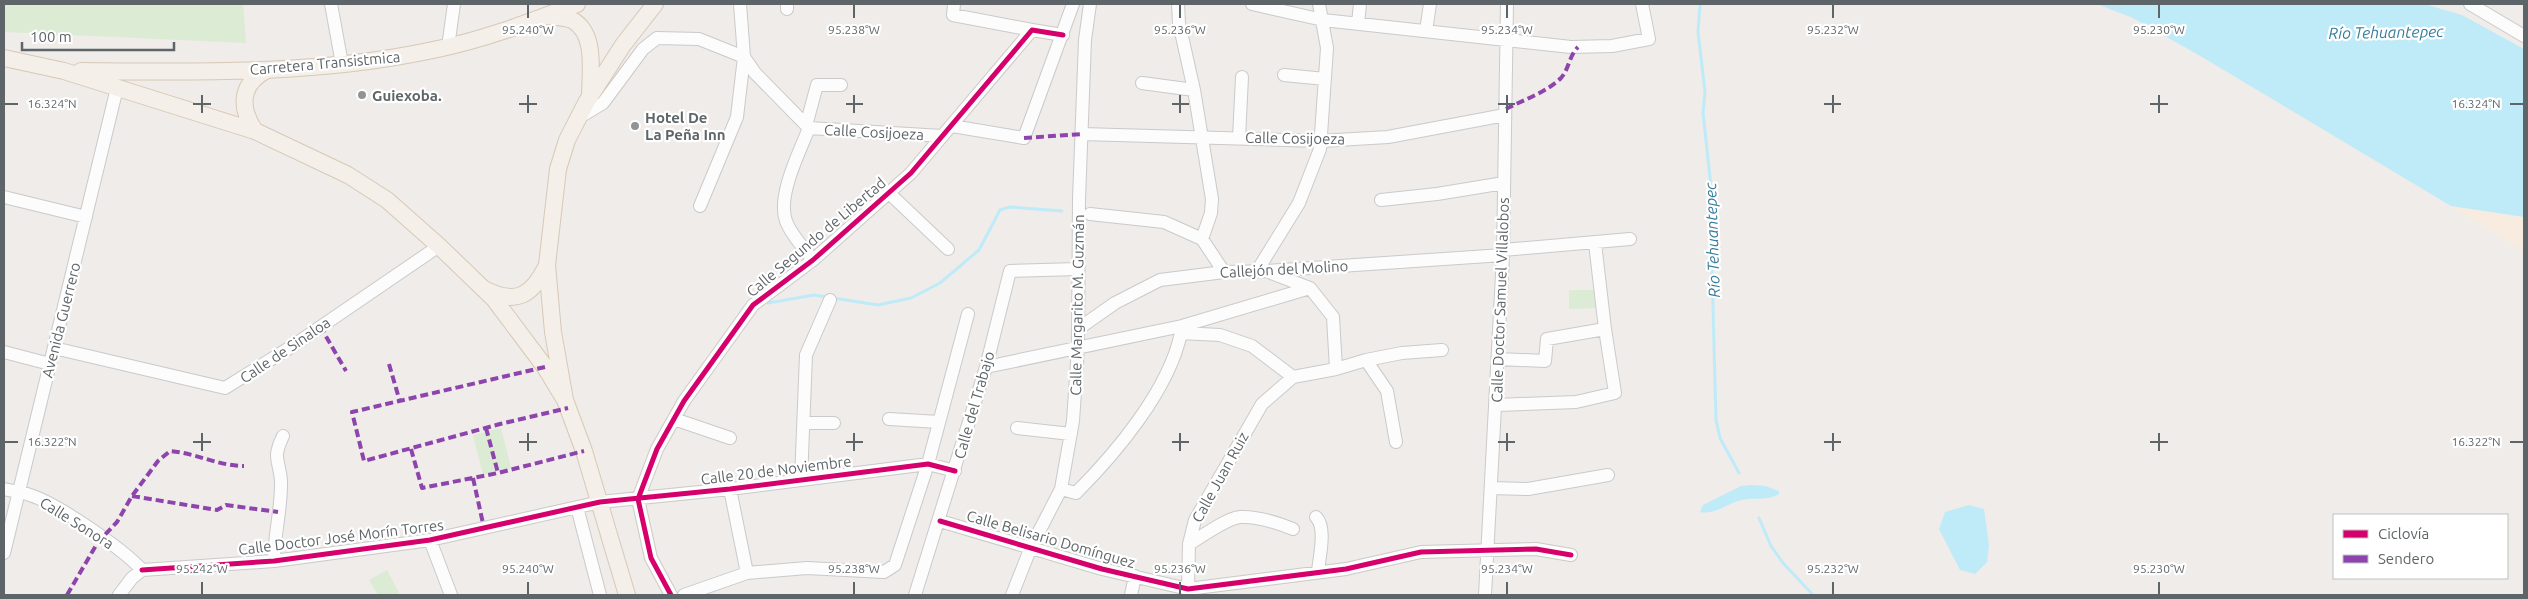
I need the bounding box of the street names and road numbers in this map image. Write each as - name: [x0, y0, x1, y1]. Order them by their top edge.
- street label: Carretera Transistmica: [249, 48, 401, 78]
- street label: Calle Cosijoeza: [824, 121, 924, 143]
- street label: Calle Cosijoeza: [1245, 129, 1345, 147]
- street label: Calle Segundo de Libertad: [743, 174, 889, 300]
- street label: Calle Doctor Samuel Villalobos: [1488, 197, 1512, 403]
- street label: Calle Margarito M. Guzmán: [1067, 214, 1087, 396]
- street label: Callejón del Molino: [1219, 257, 1349, 281]
- street label: Avenida Guerrero: [38, 261, 84, 379]
- street label: Calle de Sinaloa: [237, 314, 333, 386]
- street label: Calle del Trabajo: [951, 349, 997, 461]
- street label: Calle Juan Ruiz: [1188, 429, 1252, 525]
- street label: Calle 20 de Noviembre: [700, 452, 852, 488]
- street label: Calle Sonora: [37, 494, 117, 552]
- street label: Calle Belisario Domínguez: [965, 507, 1137, 571]
- street label: Calle Doctor José Morín Torres: [237, 516, 445, 558]

